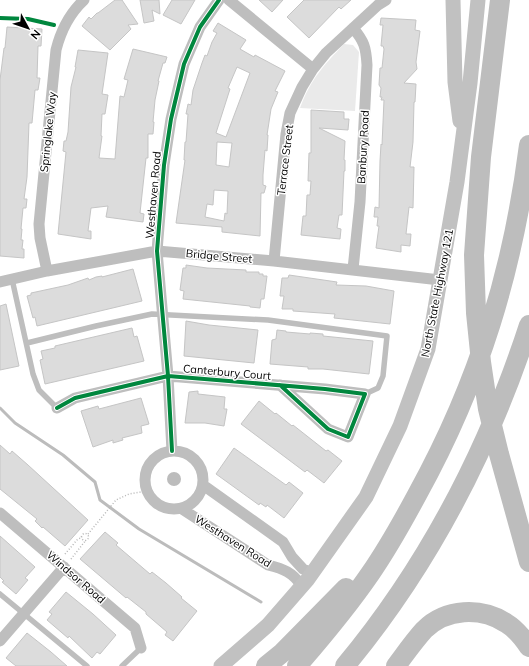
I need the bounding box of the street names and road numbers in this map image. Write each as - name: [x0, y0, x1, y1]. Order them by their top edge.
- street label: Springlake Way: [37, 91, 59, 173]
- street label: Banbury Road: [354, 110, 372, 184]
- street label: Terrace Street: [274, 124, 296, 196]
- street label: Westhaven Road: [142, 151, 164, 239]
- street label: North State Highway 121: [418, 228, 456, 358]
- street label: Bridge Street: [185, 246, 253, 266]
- street label: Canterbury Court: [183, 361, 272, 383]
- street label: Westhaven Road: [192, 512, 274, 570]
- street label: Windsor Road: [44, 548, 108, 606]

